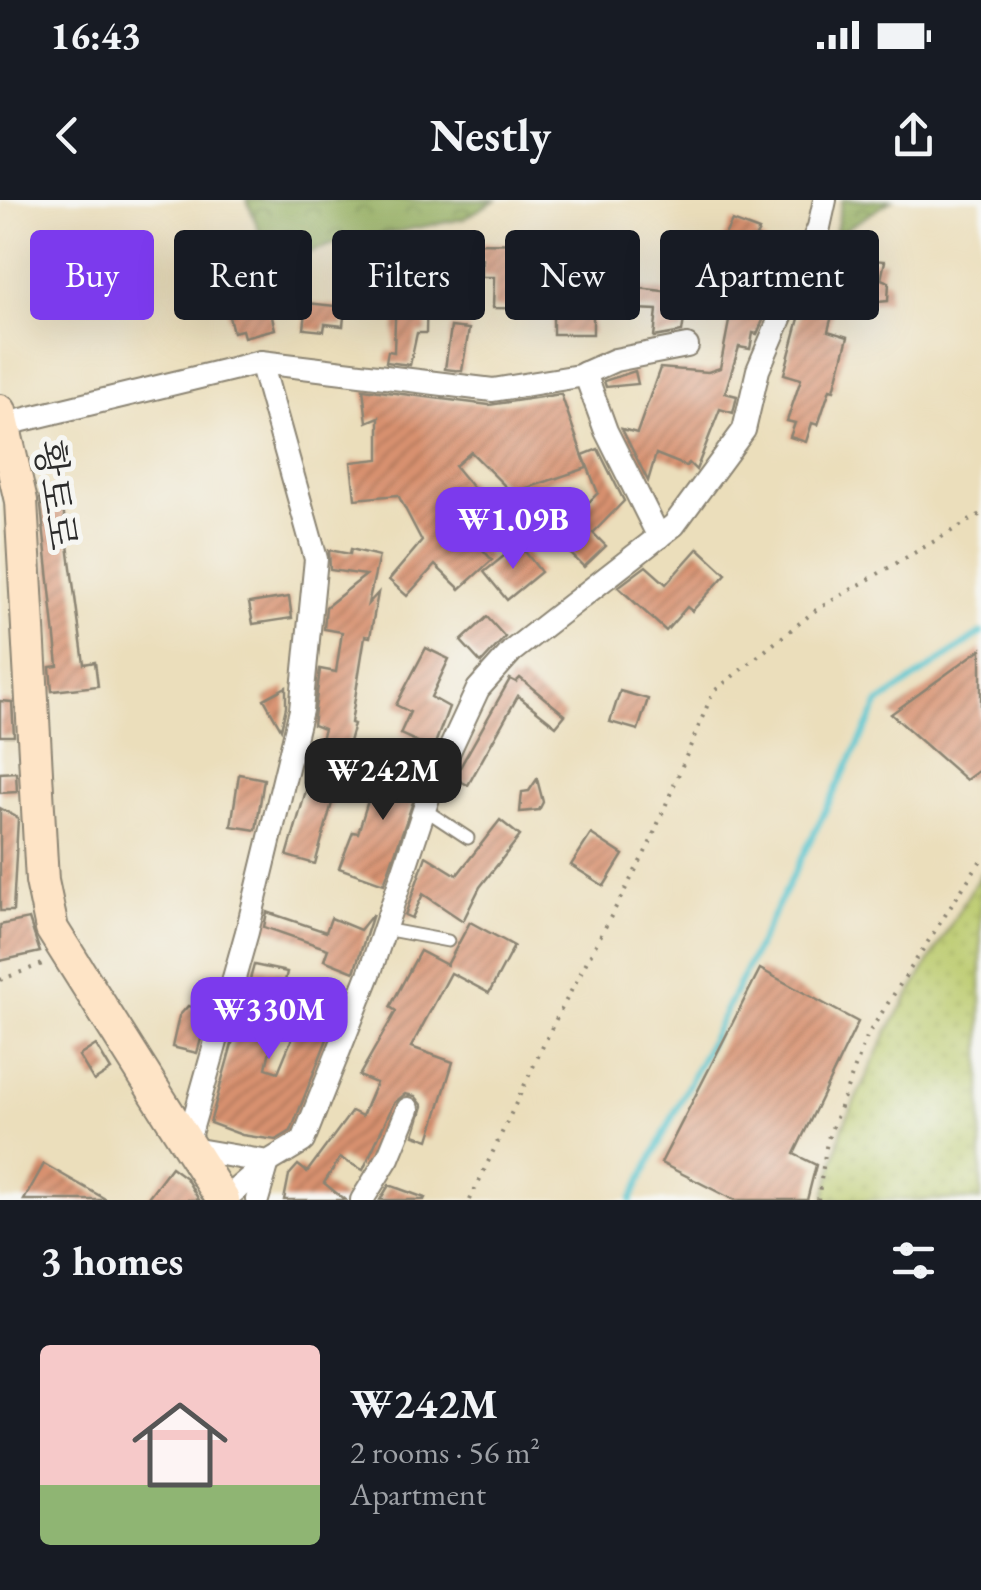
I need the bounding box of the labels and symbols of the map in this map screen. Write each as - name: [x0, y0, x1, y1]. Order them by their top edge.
- street label: 황토로: [25, 437, 88, 553]
- pin: ₩1.09B: [432, 487, 594, 572]
- pin: ₩242M: [313, 738, 453, 823]
- pin: ₩330M: [199, 977, 339, 1062]

